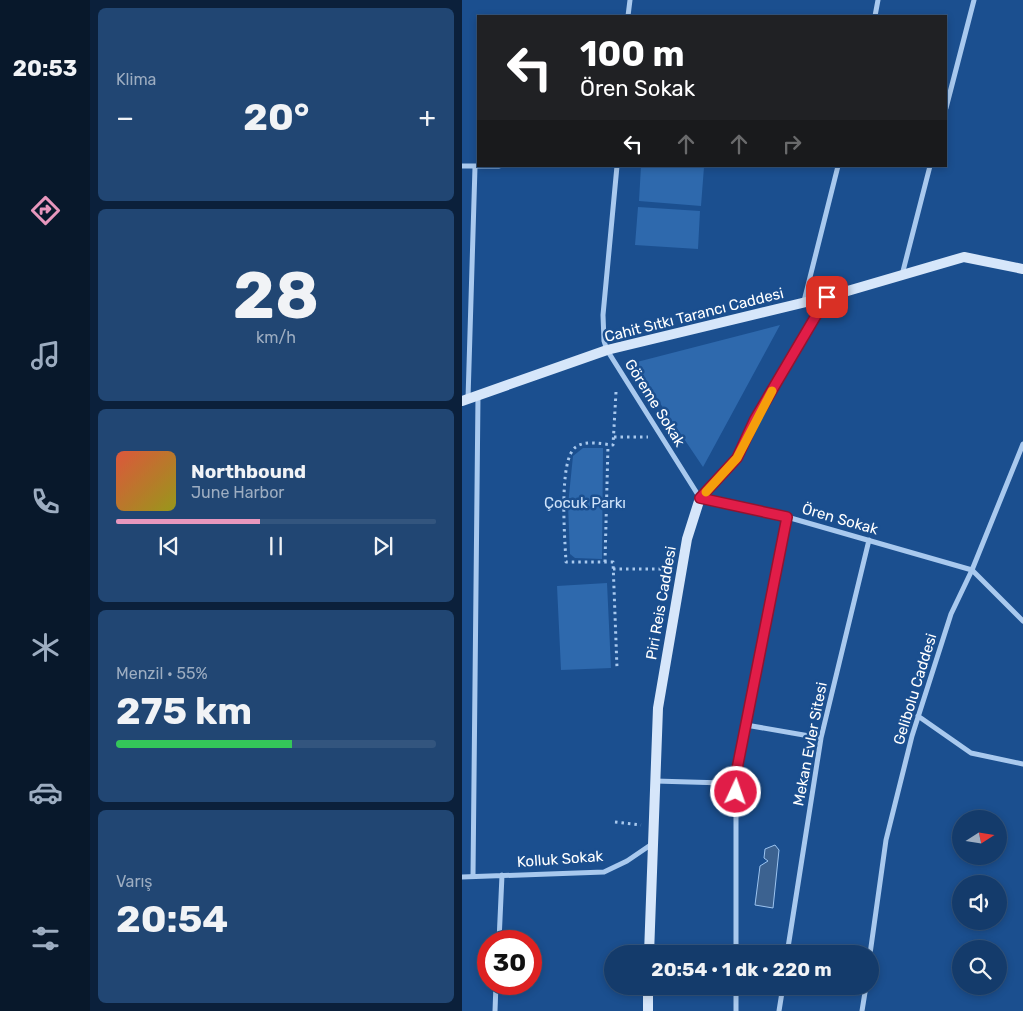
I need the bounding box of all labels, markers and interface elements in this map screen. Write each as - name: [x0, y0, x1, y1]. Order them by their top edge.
- text: 100 m: [580, 33, 685, 75]
- icon: left: [497, 35, 562, 100]
- text: 20:53: [13, 55, 77, 82]
- text: Klima: [116, 70, 156, 89]
- text: Ören Sokak: [580, 75, 695, 102]
- text: 20°: [243, 94, 309, 140]
- text: −: [116, 101, 134, 134]
- text: +: [419, 101, 436, 134]
- icon: left: [619, 130, 647, 158]
- icon: ahead: [672, 130, 700, 158]
- icon: ahead: [725, 130, 753, 158]
- icon: right: [778, 130, 806, 158]
- icon: directions: [28, 193, 63, 228]
- text: 28: [233, 257, 319, 334]
- pin: [806, 276, 848, 318]
- icon: arrive: [813, 283, 841, 311]
- street label: Cahit Sıtkı Tarancı Caddesi: [603, 284, 785, 346]
- text: km/h: [256, 328, 296, 347]
- icon: music: [28, 338, 63, 373]
- street label: Göreme Sokak: [621, 356, 689, 450]
- text: Northbound: [191, 460, 306, 483]
- text: June Harbor: [191, 483, 284, 502]
- icon: phone: [28, 484, 63, 519]
- park label: Çocuk Parkı: [544, 494, 626, 512]
- street label: Ören Sokak: [800, 500, 880, 539]
- icon: previous: [155, 532, 183, 560]
- icon: pause: [262, 532, 290, 560]
- icon: next: [369, 532, 397, 560]
- street label: Piri Reis Caddesi: [642, 545, 680, 661]
- icon: climate: [28, 630, 63, 665]
- street label: Gelibolu Caddesi: [889, 631, 941, 747]
- text: Menzil · 55%: [116, 664, 208, 683]
- street label: Mekan Evler Sitesi: [789, 681, 831, 807]
- text: 275 km: [116, 688, 252, 734]
- position arrow: [709, 765, 761, 817]
- icon: car: [28, 775, 63, 810]
- north arrow: [952, 810, 1007, 865]
- map controls: [952, 810, 1007, 995]
- street label: Kolluk Sokak: [516, 847, 604, 871]
- text: Varış: [116, 872, 153, 891]
- button: sound: [952, 875, 1007, 930]
- text: 20:54: [116, 896, 228, 942]
- icon: filters: [28, 921, 63, 956]
- speed limit sign: 30: [477, 930, 542, 995]
- button: search: [952, 940, 1007, 995]
- text: 20:54 · 1 dk · 220 m: [651, 958, 832, 981]

